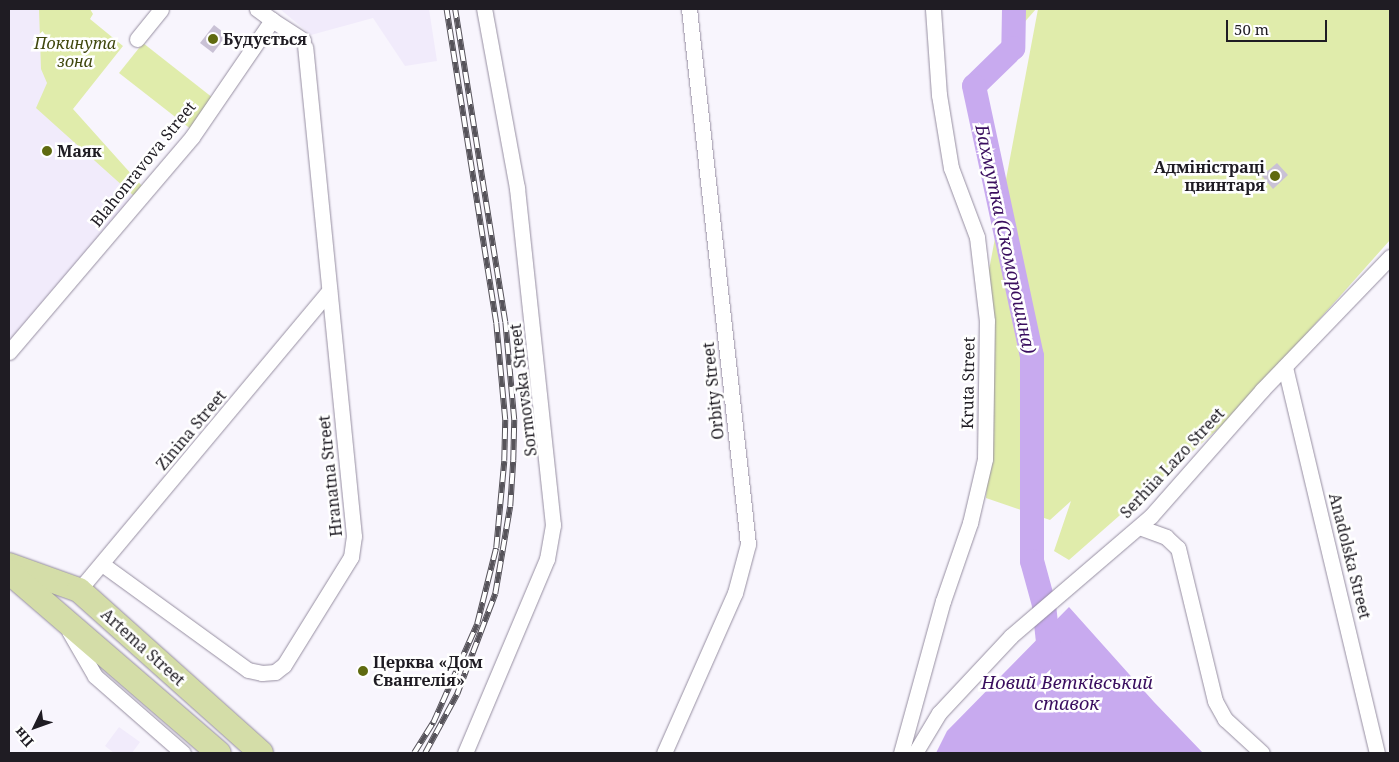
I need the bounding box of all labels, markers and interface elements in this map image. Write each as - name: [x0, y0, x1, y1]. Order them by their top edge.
- scale bar: [1229, 10, 1330, 42]
- text: 50 m: [1234, 19, 1269, 39]
- place label: Будується: [223, 29, 307, 49]
- park label: Покинута зона: [34, 33, 116, 71]
- marker: Будується: [207, 33, 219, 45]
- street label: Blahonravova Street: [86, 97, 200, 231]
- water label: Бахмутка (Скоморошина): [971, 122, 1041, 356]
- place label: Маяк: [57, 141, 102, 161]
- marker: Маяк: [41, 145, 53, 157]
- place label: Адміністраці цвинтаря: [1154, 157, 1265, 195]
- marker: Адміністраці цвинтаря: [1269, 170, 1281, 182]
- street label: Sormovska Street: [505, 323, 541, 457]
- street label: Kruta Street: [958, 337, 978, 429]
- street label: Orbity Street: [698, 341, 728, 441]
- street label: Zinina Street: [152, 386, 230, 474]
- street label: Serhiia Lazo Street: [1116, 404, 1228, 522]
- street label: Hranatna Street: [314, 414, 346, 538]
- street label: Anadolska Street: [1325, 491, 1375, 621]
- street label: Artema Street: [97, 604, 189, 690]
- place label: Церква «Дом Євангелія»: [373, 652, 483, 690]
- marker: Церква «Дом Євангелія»: [357, 665, 369, 677]
- water label: Новий Ветківський ставок: [981, 672, 1153, 714]
- north arrow: [10, 702, 60, 752]
- text: Пн: [10, 723, 37, 751]

